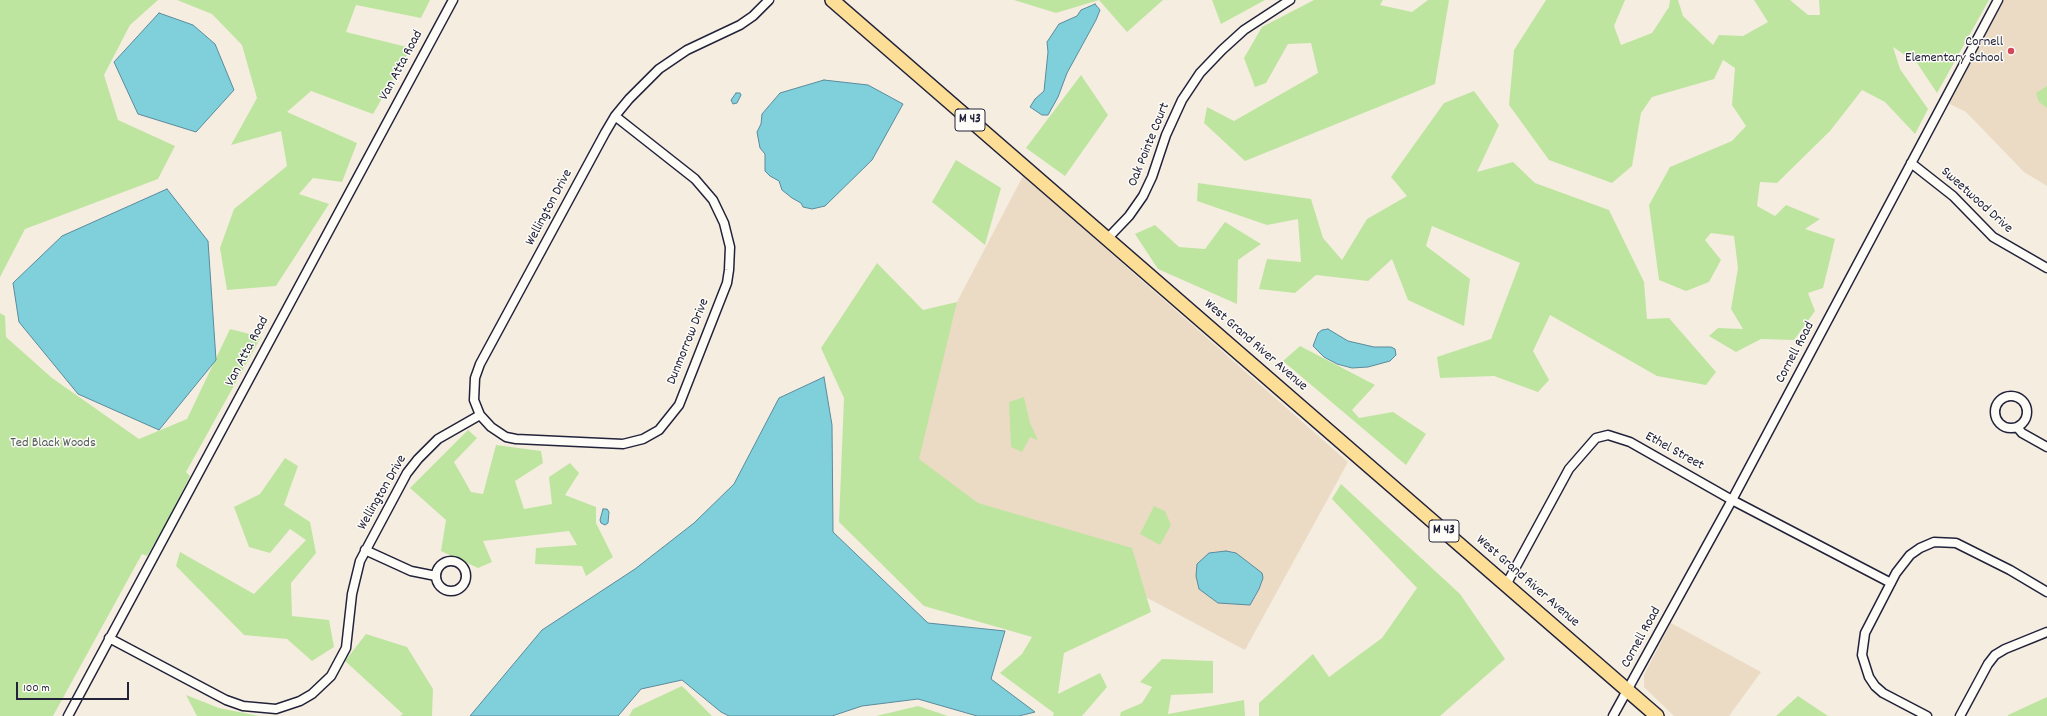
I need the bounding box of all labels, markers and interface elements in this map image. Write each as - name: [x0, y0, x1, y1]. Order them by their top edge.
- street label: Van Atta Road: [377, 28, 427, 104]
- place label: Cornell Elementary School: [1905, 35, 2003, 68]
- marker: Cornell Elementary School: [2006, 46, 2016, 56]
- street label: Oak Pointe Court: [1125, 100, 1175, 190]
- road number: M 43: [955, 109, 985, 131]
- street label: Sweetwood Drive: [1937, 164, 2015, 238]
- street label: Wellington Drive: [523, 167, 577, 249]
- street label: Dunmorrow Drive: [664, 296, 714, 388]
- street label: West Grand River Avenue: [1200, 296, 1310, 396]
- street label: Van Atta Road: [223, 314, 273, 390]
- street label: Cornell Road: [1773, 319, 1819, 387]
- street label: Ethel Street: [1642, 429, 1706, 475]
- park label: Ted Black Woods: [10, 436, 96, 452]
- street label: Wellington Drive: [355, 452, 411, 534]
- road number: M 43: [1429, 520, 1459, 542]
- street label: West Grand River Avenue: [1472, 532, 1582, 632]
- street label: Cornell Road: [1618, 605, 1666, 671]
- scale bar: [18, 674, 131, 700]
- text: 100 m: [23, 680, 50, 697]

